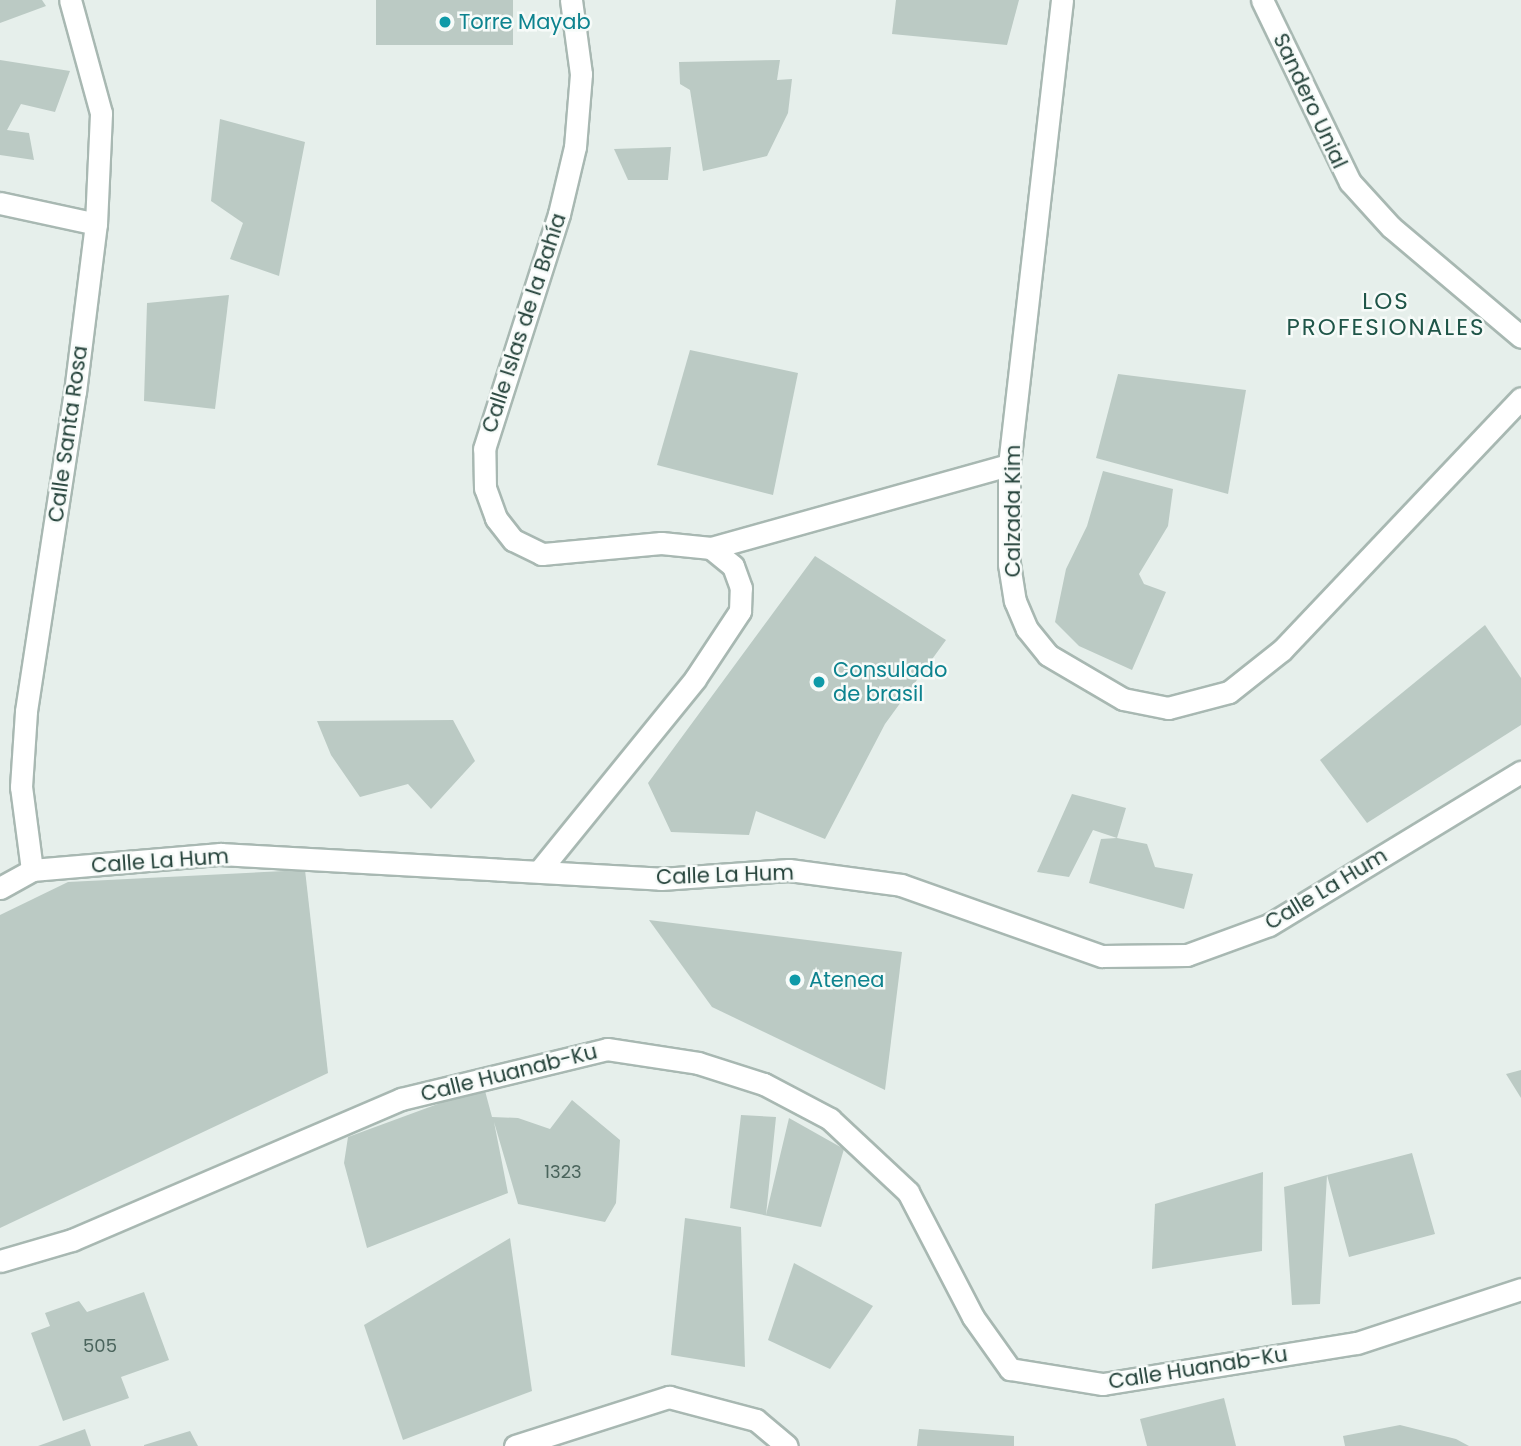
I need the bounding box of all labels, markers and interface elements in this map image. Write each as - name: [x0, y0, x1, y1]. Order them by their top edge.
- place label: Torre Mayab: [459, 9, 591, 35]
- marker: Torre Mayab: [437, 14, 453, 30]
- street label: Sandero Unial: [1268, 29, 1352, 173]
- street label: Calle Islas de la Bahía: [477, 210, 571, 436]
- district label: LOS PROFESIONALES: [1288, 287, 1484, 341]
- street label: Calle Santa Rosa: [43, 344, 93, 524]
- street label: Calzada Kim: [1000, 445, 1026, 577]
- place label: Consulado de brasil: [833, 657, 947, 707]
- marker: Consulado de brasil: [811, 674, 827, 690]
- street label: Calle La Hum: [1260, 843, 1392, 935]
- street label: Calle La Hum: [90, 844, 230, 878]
- street label: Calle La Hum: [656, 860, 794, 890]
- place label: Atenea: [809, 967, 884, 993]
- marker: Atenea: [787, 972, 803, 988]
- street label: Calle Huanab-Ku: [418, 1039, 600, 1107]
- house number: 1323: [544, 1161, 582, 1183]
- house number: 505: [83, 1335, 117, 1357]
- street label: Calle Huanab-Ku: [1107, 1341, 1289, 1395]

